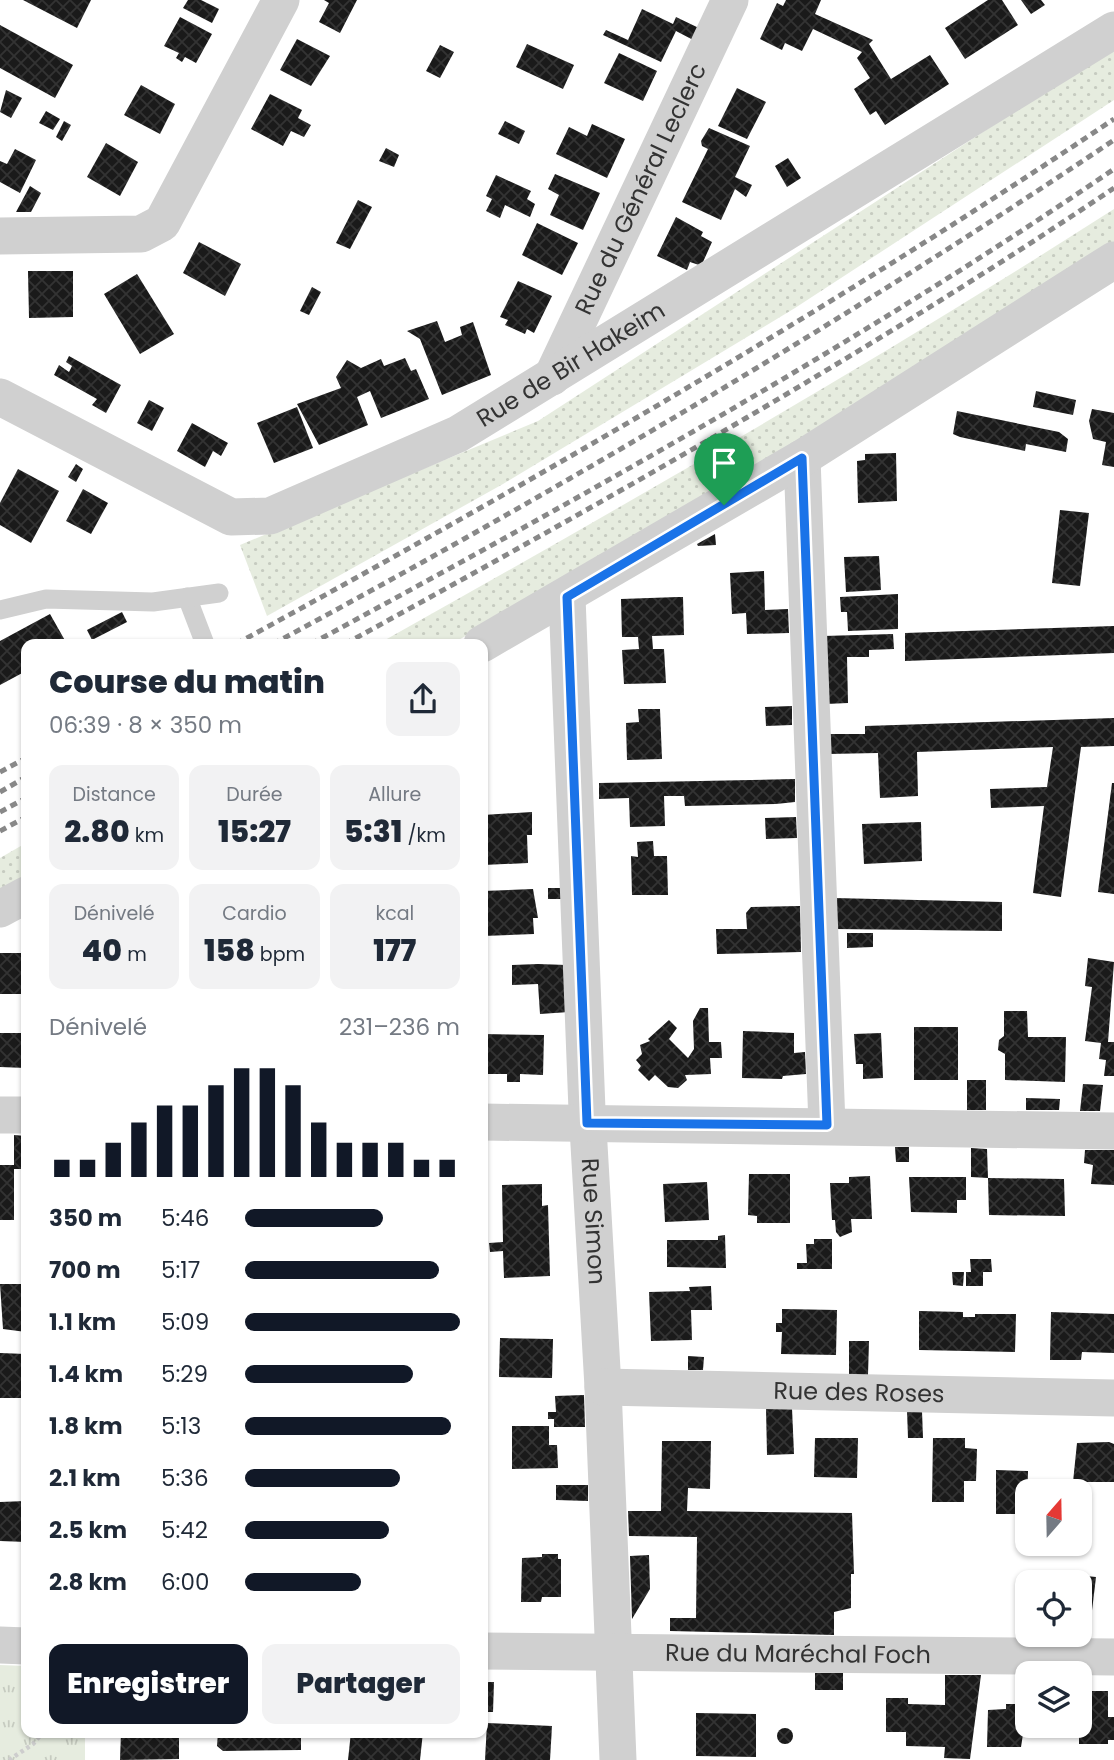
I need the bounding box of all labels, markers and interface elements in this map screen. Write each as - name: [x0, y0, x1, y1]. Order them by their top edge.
- street label: Rue du Général Leclerc: [567, 57, 714, 320]
- street label: Rue de Bir Hakeim: [470, 293, 671, 435]
- pin: [694, 433, 754, 505]
- icon: arrive: [705, 444, 743, 482]
- text: Course du matin: [49, 659, 325, 704]
- button: share: [386, 662, 460, 736]
- text: 06:39 · 8 × 350 m: [49, 709, 242, 741]
- text: Distance: [73, 781, 156, 808]
- text: Durée: [226, 781, 283, 808]
- text: Allure: [368, 781, 421, 808]
- text: 2.80: [64, 810, 130, 853]
- text: 15:27: [218, 810, 291, 853]
- text: 5:31: [344, 810, 402, 853]
- text: km: [130, 822, 164, 849]
- text: /km: [402, 822, 446, 849]
- text: Dénivelé: [74, 900, 155, 927]
- text: Cardio: [222, 900, 287, 927]
- text: kcal: [375, 900, 414, 927]
- text: 40: [82, 929, 122, 972]
- text: 158: [204, 929, 255, 972]
- text: 177: [373, 929, 416, 972]
- text: m: [122, 941, 147, 968]
- text: bpm: [255, 941, 305, 968]
- text: Dénivelé: [49, 1011, 147, 1043]
- text: 231–236 m: [339, 1011, 460, 1043]
- street label: Rue Simon: [574, 1157, 614, 1286]
- text: 350 m: [49, 1202, 122, 1234]
- text: 5:46: [161, 1202, 209, 1234]
- text: 700 m: [49, 1254, 121, 1286]
- text: 5:17: [161, 1254, 200, 1286]
- text: 1.1 km: [49, 1306, 116, 1338]
- text: 5:09: [161, 1306, 209, 1338]
- text: 1.4 km: [49, 1358, 123, 1390]
- text: 5:29: [161, 1358, 208, 1390]
- street label: Rue des Roses: [773, 1374, 945, 1410]
- text: 1.8 km: [49, 1410, 123, 1442]
- text: 5:13: [161, 1410, 201, 1442]
- text: 2.1 km: [49, 1462, 121, 1494]
- text: 5:36: [161, 1462, 209, 1494]
- north arrow: [1015, 1479, 1092, 1556]
- map controls: [1015, 1479, 1092, 1738]
- text: 2.5 km: [49, 1514, 127, 1546]
- text: 5:42: [161, 1514, 208, 1546]
- text: 2.8 km: [49, 1566, 127, 1598]
- text: 6:00: [161, 1566, 209, 1598]
- button: locate: [1015, 1570, 1092, 1647]
- street label: Rue du Maréchal Foch: [665, 1636, 931, 1671]
- button: Enregistrer: [49, 1644, 248, 1724]
- button: Partager: [262, 1644, 460, 1724]
- button: layers: [1015, 1661, 1092, 1738]

